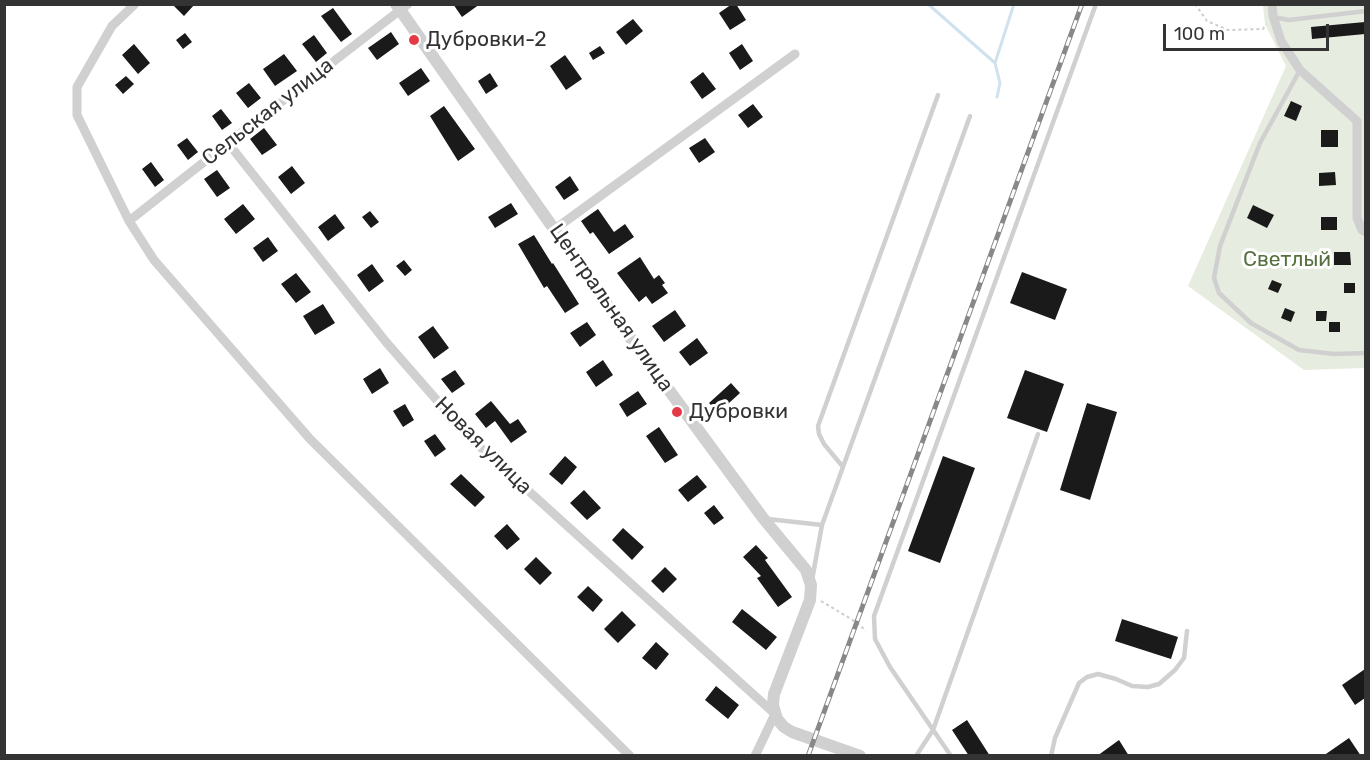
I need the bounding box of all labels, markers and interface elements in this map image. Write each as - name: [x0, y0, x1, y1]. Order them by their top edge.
- scale bar: [1166, 12, 1332, 50]
- text: 100 m: [1174, 23, 1225, 45]
- place label: Дубровки-2: [426, 27, 547, 53]
- marker: Дубровки-2: [407, 33, 421, 47]
- street label: Сельская улица: [197, 53, 339, 171]
- street label: Центральная улица: [544, 219, 678, 397]
- park label: Светлый: [1243, 247, 1331, 273]
- street label: Новая улица: [429, 392, 537, 500]
- place label: Дубровки: [689, 399, 788, 425]
- marker: Дубровки: [670, 405, 684, 419]

